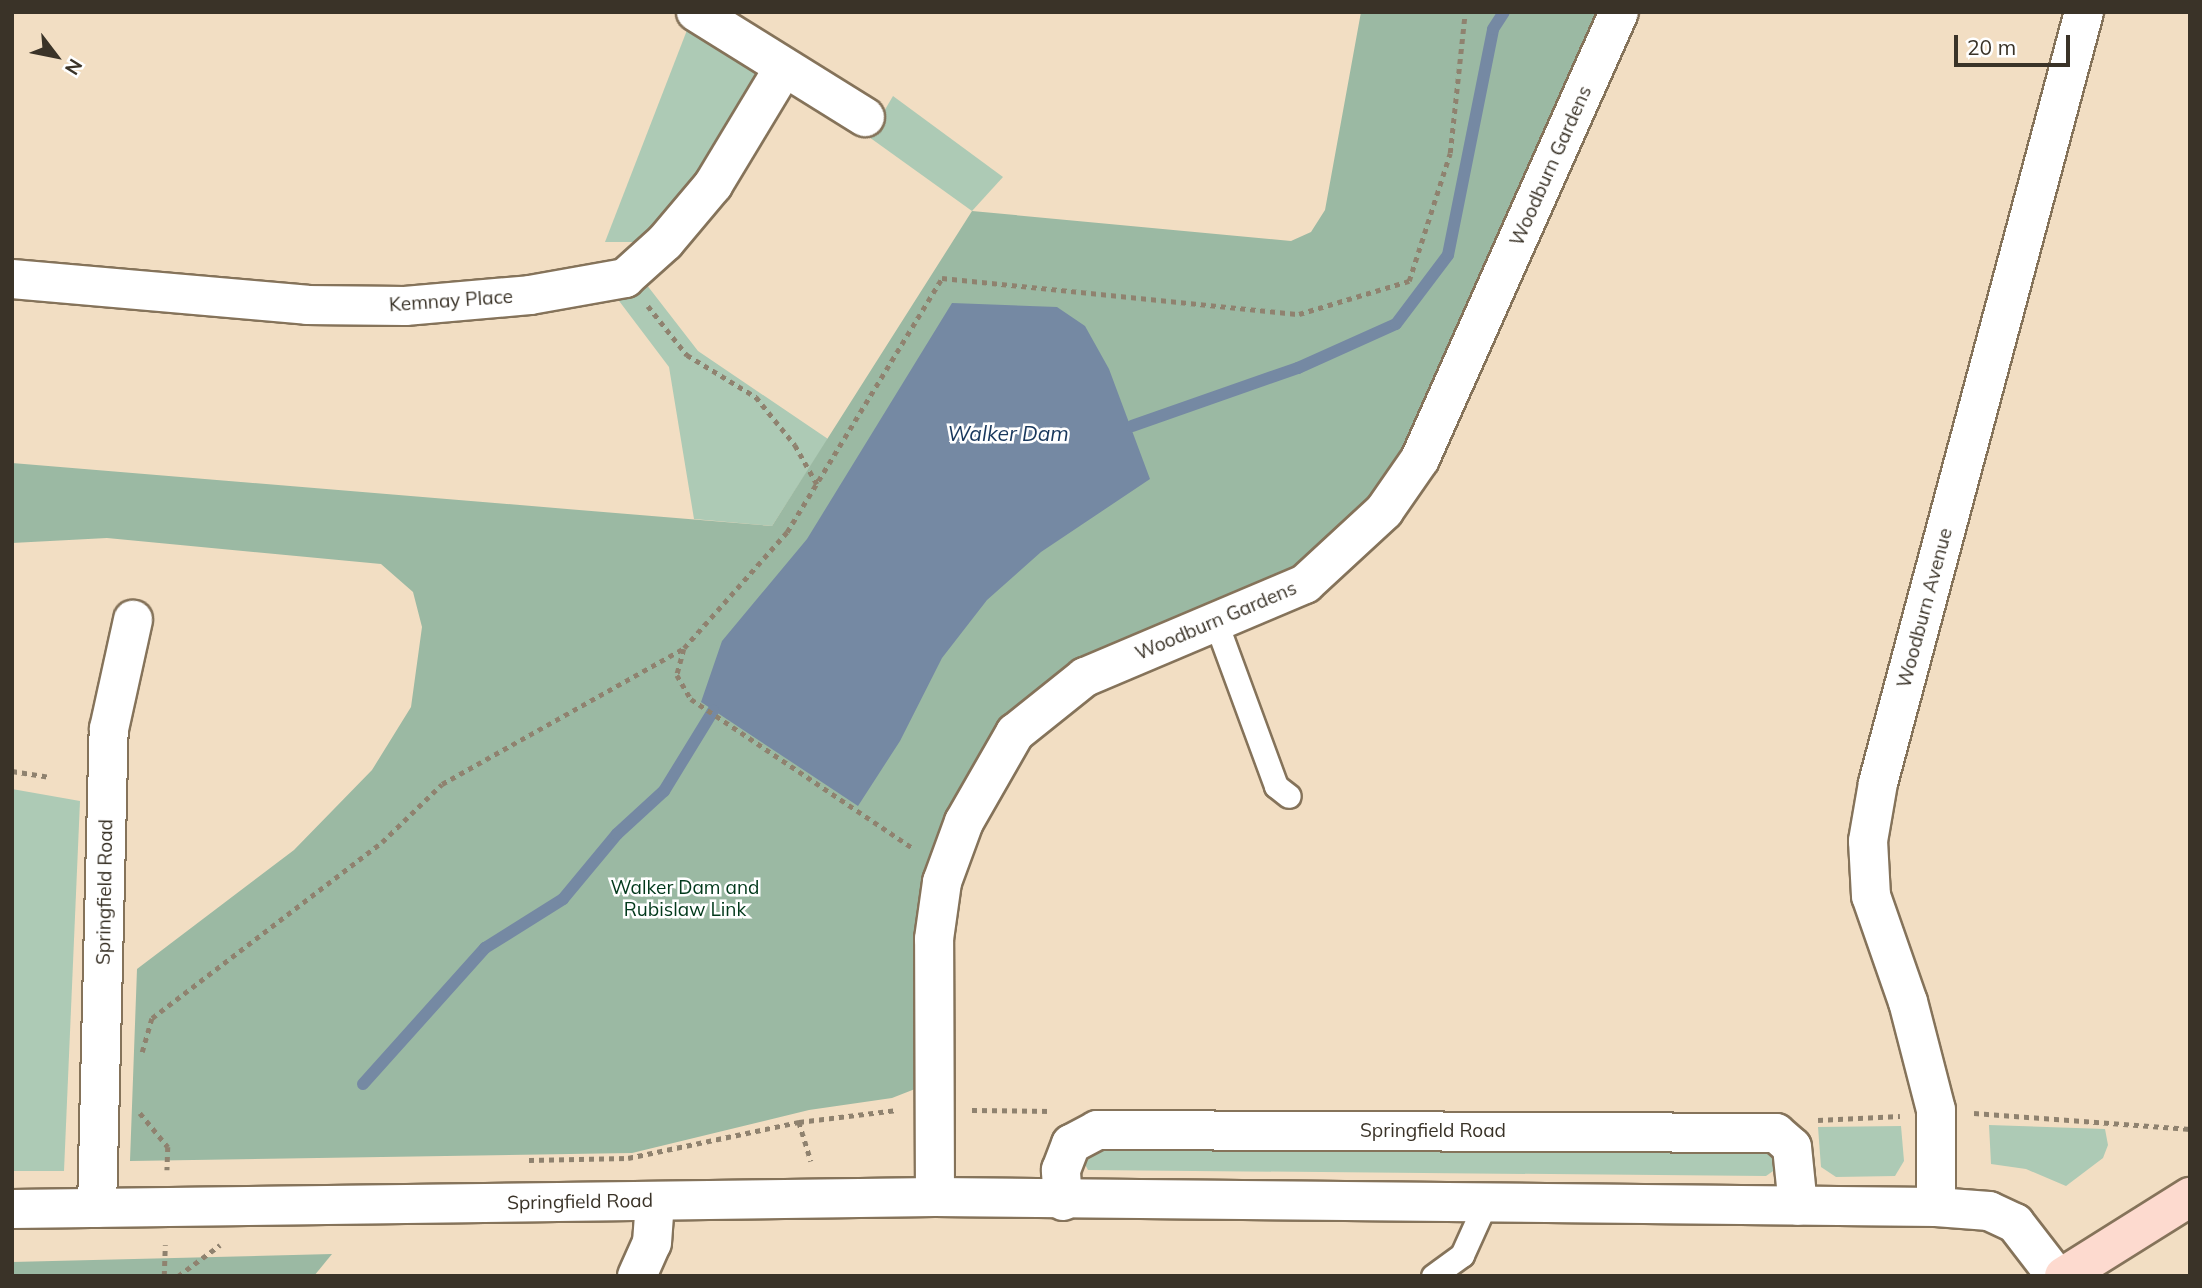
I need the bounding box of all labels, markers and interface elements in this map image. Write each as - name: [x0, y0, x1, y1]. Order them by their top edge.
- north arrow: [21, 21, 91, 91]
- scale bar: [1957, 21, 2072, 65]
- text: 20 m: [1967, 34, 2016, 60]
- text: N: [60, 55, 88, 80]
- street label: Woodburn Gardens: [1505, 82, 1597, 250]
- street label: Kemnay Place: [388, 285, 514, 317]
- water label: Walker Dam: [947, 420, 1069, 446]
- street label: Woodburn Avenue: [1893, 526, 1957, 690]
- street label: Woodburn Gardens: [1132, 577, 1300, 665]
- street label: Springfield Road: [92, 819, 118, 965]
- park label: Walker Dam and Rubislaw Link: [611, 877, 759, 921]
- street label: Springfield Road: [1360, 1120, 1506, 1142]
- street label: Springfield Road: [507, 1189, 653, 1215]

